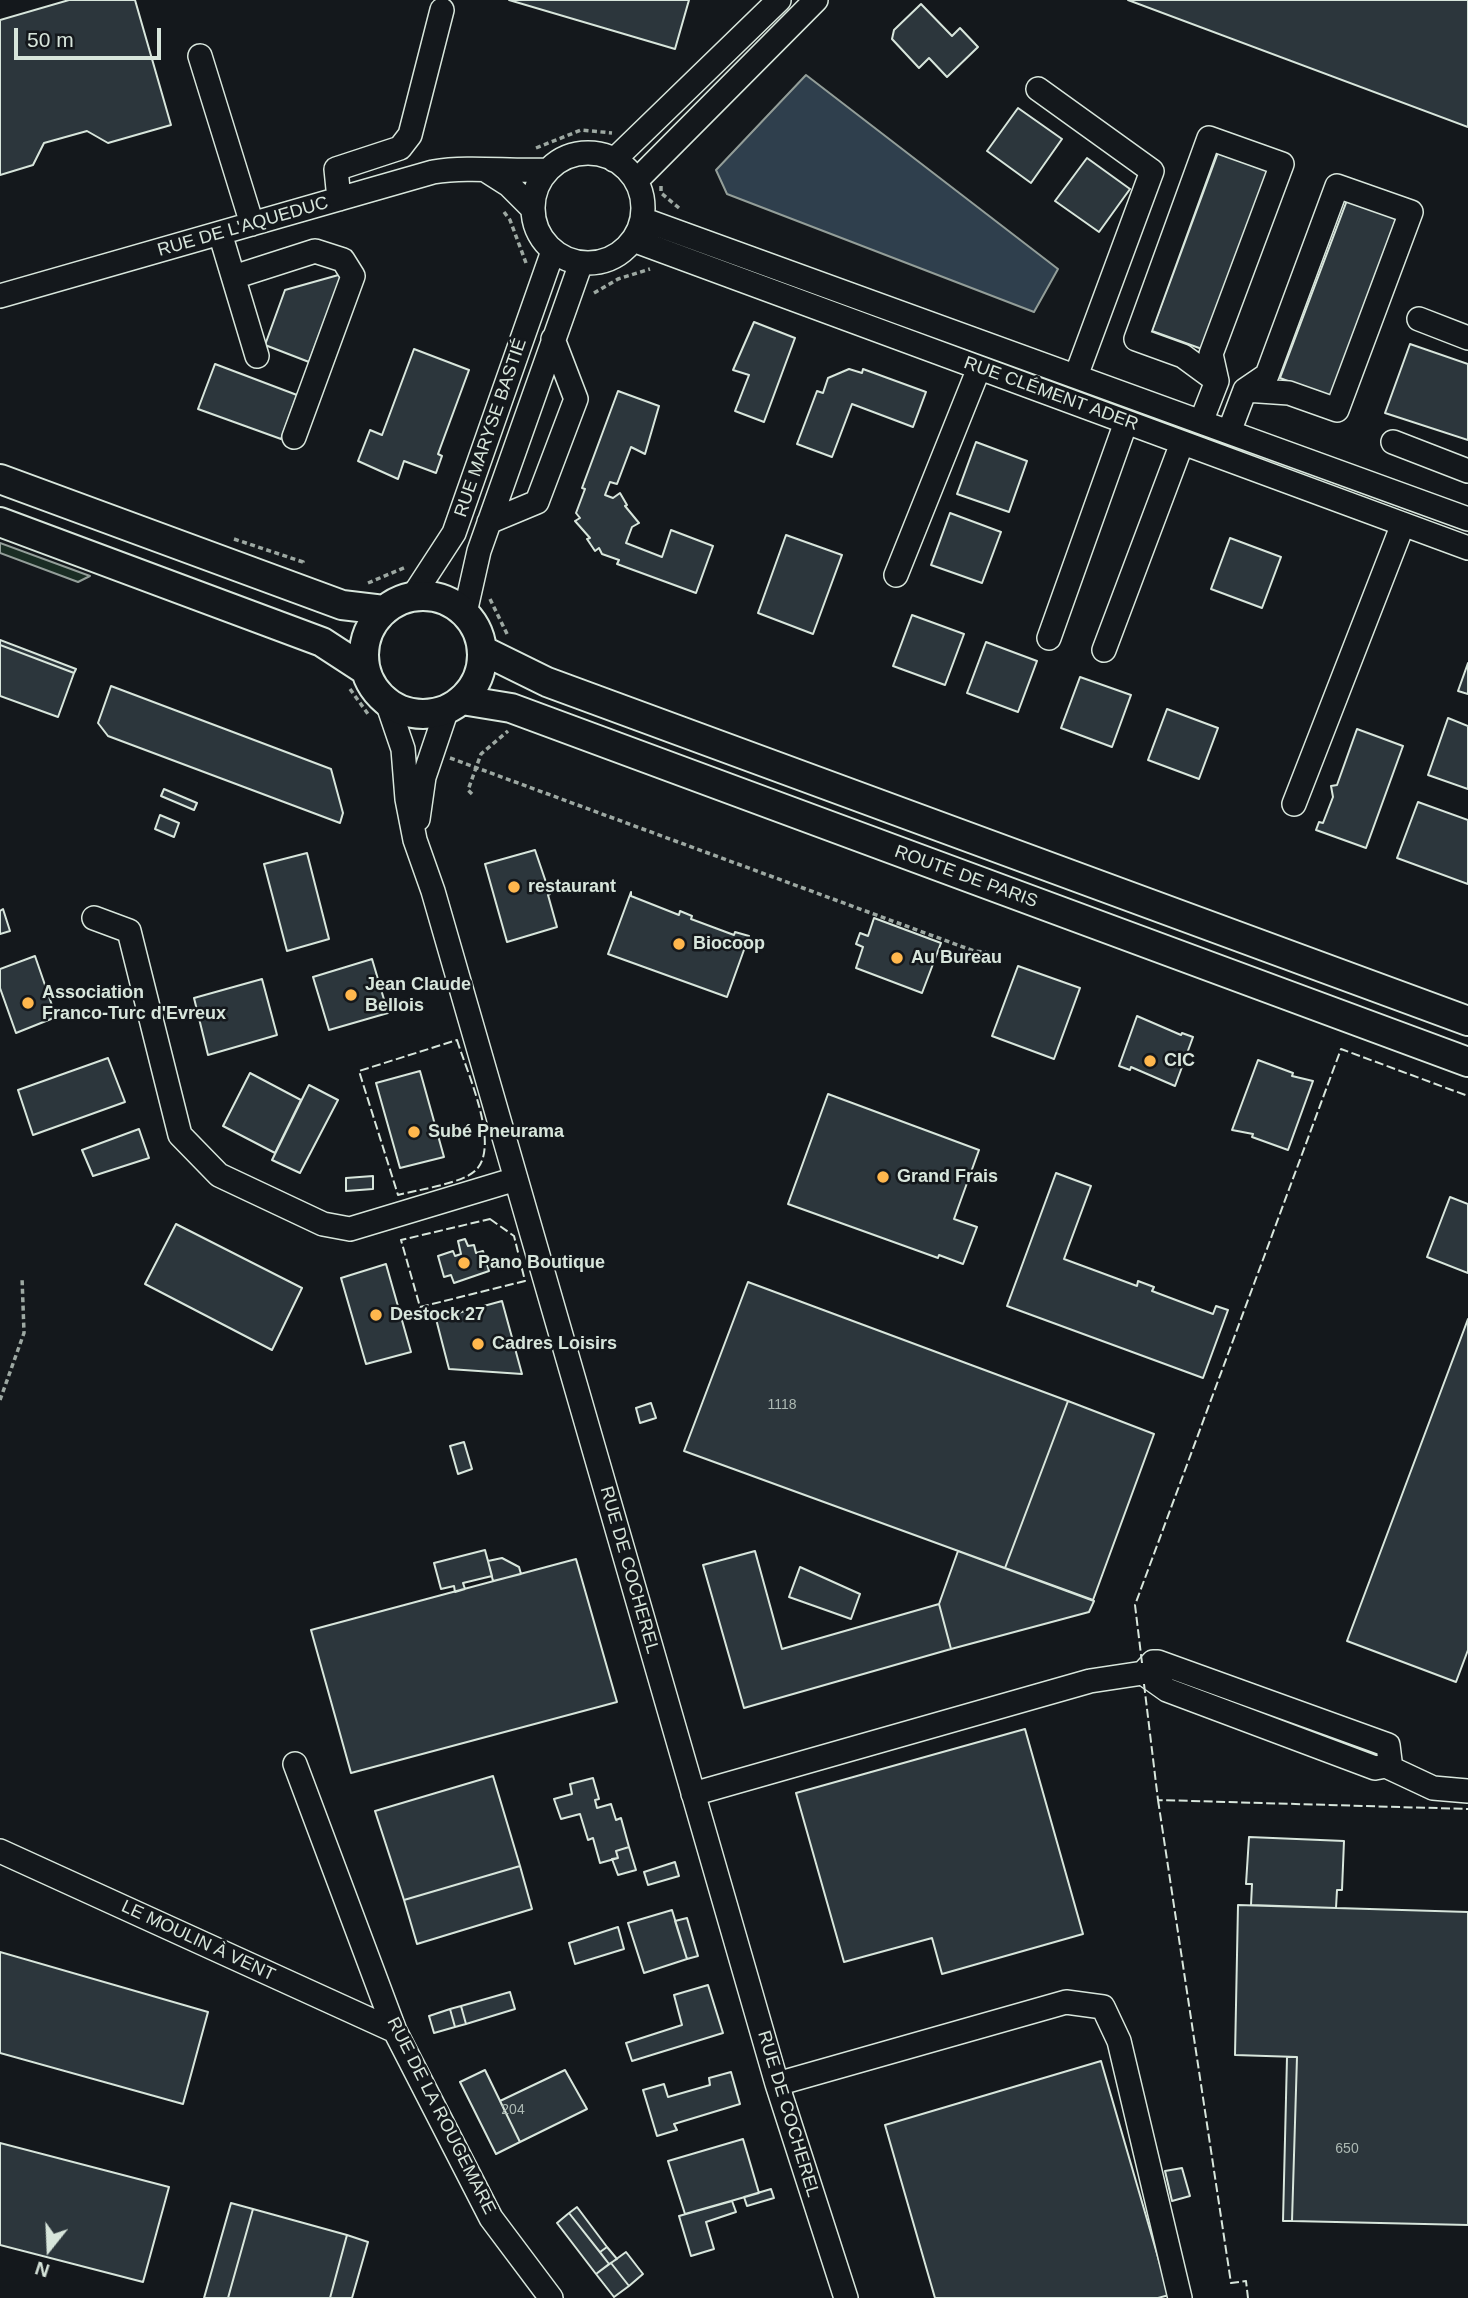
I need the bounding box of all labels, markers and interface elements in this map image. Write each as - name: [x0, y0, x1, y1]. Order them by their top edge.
- scale bar: [18, 14, 164, 58]
- text: 50 m: [27, 28, 74, 51]
- street label: RUE DE L'AQUEDUC: [155, 192, 331, 262]
- street label: RUE MARYSE BASTIÉ: [450, 336, 532, 520]
- street label: RUE CLÉMENT ADER: [961, 352, 1141, 436]
- street label: ROUTE DE PARIS: [892, 841, 1040, 913]
- place label: restaurant: [528, 876, 616, 898]
- marker: restaurant: [506, 879, 522, 895]
- place label: Biocoop: [693, 933, 765, 955]
- marker: Biocoop: [671, 936, 687, 952]
- place label: Au Bureau: [911, 947, 1002, 969]
- marker: Au Bureau: [889, 950, 905, 966]
- place label: Jean Claude Bellois: [365, 974, 471, 1016]
- place label: Association Franco-Turc d'Evreux: [42, 982, 226, 1024]
- marker: Jean Claude Bellois: [343, 987, 359, 1003]
- marker: Association Franco-Turc d'Evreux: [20, 995, 36, 1011]
- place label: CIC: [1164, 1050, 1195, 1072]
- marker: CIC: [1142, 1053, 1158, 1069]
- place label: Subé Pneurama: [428, 1121, 564, 1143]
- marker: Subé Pneurama: [406, 1124, 422, 1140]
- place label: Grand Frais: [897, 1166, 998, 1188]
- marker: Grand Frais: [875, 1169, 891, 1185]
- place label: Pano Boutique: [478, 1252, 605, 1274]
- marker: Pano Boutique: [456, 1255, 472, 1271]
- place label: Destock 27: [390, 1304, 485, 1326]
- marker: Destock 27: [368, 1307, 384, 1323]
- place label: Cadres Loisirs: [492, 1333, 617, 1355]
- marker: Cadres Loisirs: [470, 1336, 486, 1352]
- house number: 1118: [767, 1397, 797, 1413]
- street label: RUE DE COCHEREL: [595, 1484, 663, 1656]
- street label: LE MOULIN À VENT: [118, 1896, 278, 1986]
- street label: RUE DE LA ROUGEMARE: [382, 2014, 500, 2218]
- street label: RUE DE COCHEREL: [752, 2028, 824, 2200]
- house number: 204: [501, 2102, 525, 2118]
- house number: 650: [1335, 2141, 1359, 2157]
- north arrow: [14, 2214, 84, 2284]
- text: N: [33, 2257, 52, 2282]

